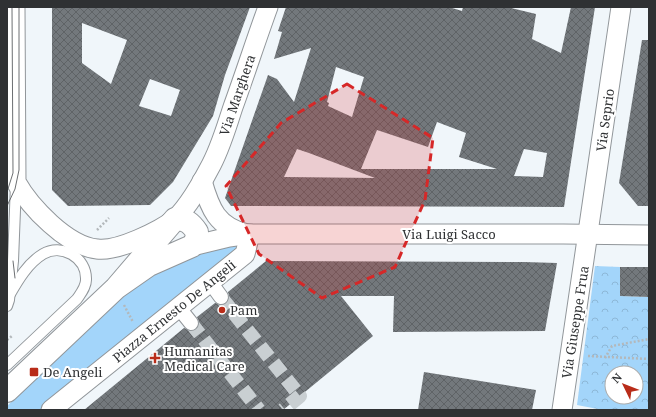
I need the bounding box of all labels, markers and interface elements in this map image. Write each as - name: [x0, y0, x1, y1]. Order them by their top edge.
- street label: Via Marghera: [215, 52, 259, 138]
- street label: Via Seprio: [592, 87, 618, 153]
- street label: Via Luigi Sacco: [402, 225, 496, 243]
- street label: Piazza Ernesto De Angeli: [109, 256, 239, 366]
- street label: Via Giuseppe Frua: [557, 264, 593, 380]
- place label: Pam: [230, 301, 257, 319]
- marker: Pam: [217, 305, 227, 315]
- place label: Humanitas Medical Care: [164, 342, 245, 375]
- marker: Humanitas Medical Care: [149, 352, 161, 364]
- place label: De Angeli: [43, 363, 102, 381]
- north arrow: [604, 365, 644, 405]
- marker: De Angeli: [28, 366, 40, 378]
- text: N: [608, 369, 625, 386]

